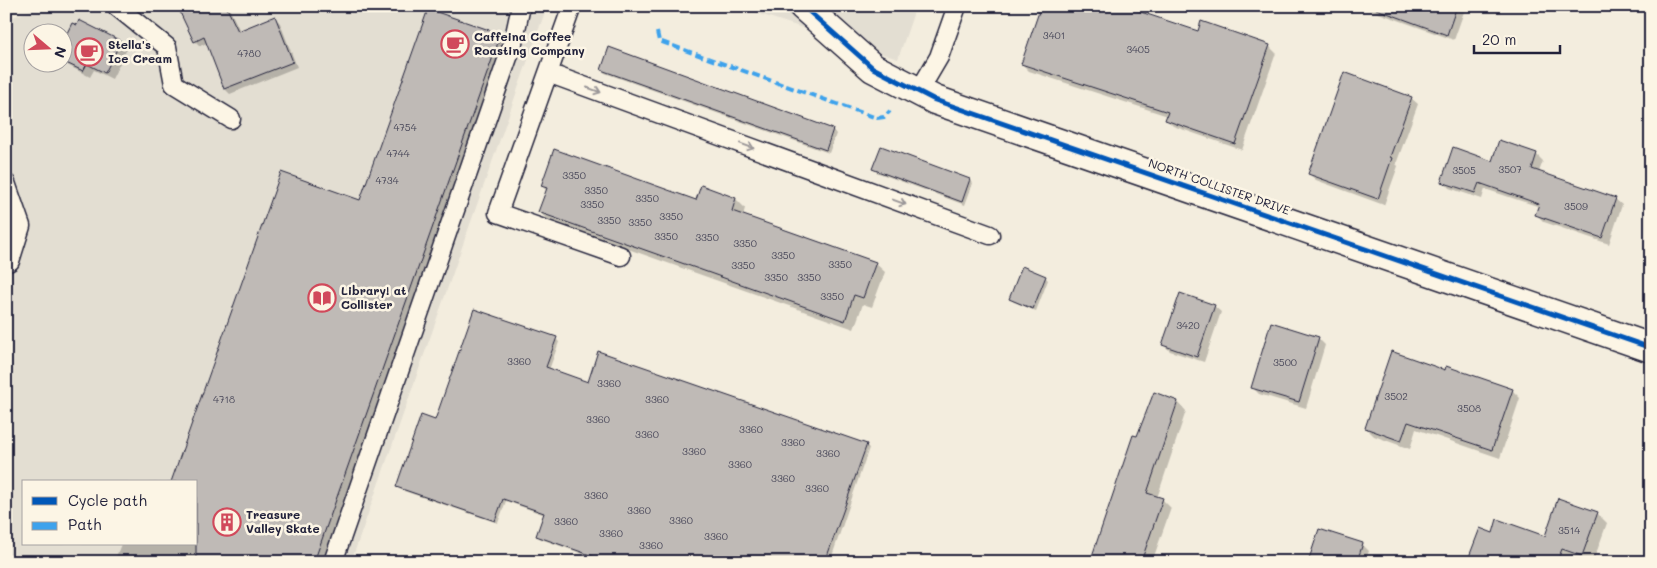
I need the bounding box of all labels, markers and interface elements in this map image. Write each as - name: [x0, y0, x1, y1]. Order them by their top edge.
- north arrow: [22, 22, 72, 72]
- scale bar: [1474, 22, 1561, 54]
- place label: Caffeina Coffee Roasting Company: [474, 28, 585, 58]
- house number: 3401: [1043, 28, 1065, 42]
- cafe icon: Caffeina Coffee Roasting Company: [440, 29, 470, 59]
- text: 20 m: [1482, 29, 1516, 49]
- place label: Stella's Ice Cream: [108, 36, 172, 66]
- cafe icon: Stella's Ice Cream: [74, 37, 104, 67]
- house number: 3405: [1126, 42, 1150, 56]
- text: N: [50, 44, 71, 61]
- house number: 4780: [237, 46, 261, 60]
- one-way arrow: [586, 86, 601, 95]
- house number: 4754: [393, 120, 417, 134]
- one-way arrow: [738, 142, 754, 151]
- house number: 4744: [386, 146, 410, 160]
- street label: NORTH COLLISTER DRIVE: [1146, 154, 1292, 218]
- house number: 3507: [1498, 162, 1522, 176]
- house number: 3505: [1452, 163, 1476, 177]
- house number: 3350: [562, 168, 586, 182]
- house number: 4734: [375, 173, 399, 187]
- house number: 3350: [584, 183, 608, 197]
- house number: 3350: [635, 191, 659, 205]
- house number: 3350: [580, 197, 604, 211]
- one-way arrow: [891, 198, 906, 207]
- house number: 3509: [1564, 199, 1588, 213]
- house number: 3350: [659, 209, 683, 223]
- house number: 3350: [597, 213, 621, 227]
- house number: 3350: [628, 215, 652, 229]
- house number: 3350: [654, 229, 678, 243]
- house number: 3350: [695, 230, 719, 244]
- house number: 3350: [733, 236, 757, 250]
- house number: 3350: [771, 248, 795, 262]
- house number: 3350: [828, 257, 852, 271]
- house number: 3350: [731, 258, 755, 272]
- house number: 3350: [764, 270, 788, 284]
- house number: 3350: [797, 270, 821, 284]
- place label: Library! at Collister: [341, 282, 406, 312]
- library icon: Library! at Collister: [307, 283, 337, 313]
- house number: 3350: [820, 289, 844, 303]
- house number: 3420: [1176, 318, 1200, 332]
- house number: 3360: [507, 354, 531, 368]
- house number: 3500: [1273, 355, 1297, 369]
- house number: 3360: [597, 376, 621, 390]
- house number: 3502: [1384, 389, 1408, 403]
- house number: 4718: [213, 392, 235, 406]
- house number: 3360: [645, 392, 669, 406]
- house number: 3508: [1457, 401, 1481, 415]
- house number: 3360: [586, 412, 610, 426]
- house number: 3360: [739, 422, 763, 436]
- house number: 3360: [635, 427, 659, 441]
- house number: 3360: [781, 435, 805, 449]
- house number: 3360: [682, 444, 706, 458]
- house number: 3360: [816, 446, 840, 460]
- house number: 3360: [728, 457, 752, 471]
- house number: 3360: [771, 471, 795, 485]
- legend: [22, 480, 198, 546]
- house number: 3360: [805, 481, 829, 495]
- house number: 3360: [584, 488, 608, 502]
- text: Cycle path: [68, 490, 147, 510]
- house number: 3360: [627, 503, 651, 517]
- place label: Treasure Valley Skate: [246, 506, 320, 536]
- building icon: Treasure Valley Skate: [212, 507, 242, 537]
- house number: 3360: [669, 513, 693, 527]
- text: Path: [68, 514, 102, 534]
- house number: 3360: [554, 514, 578, 528]
- house number: 3514: [1558, 523, 1580, 537]
- house number: 3360: [599, 526, 623, 540]
- house number: 3360: [704, 529, 728, 543]
- house number: 3360: [639, 538, 663, 552]

